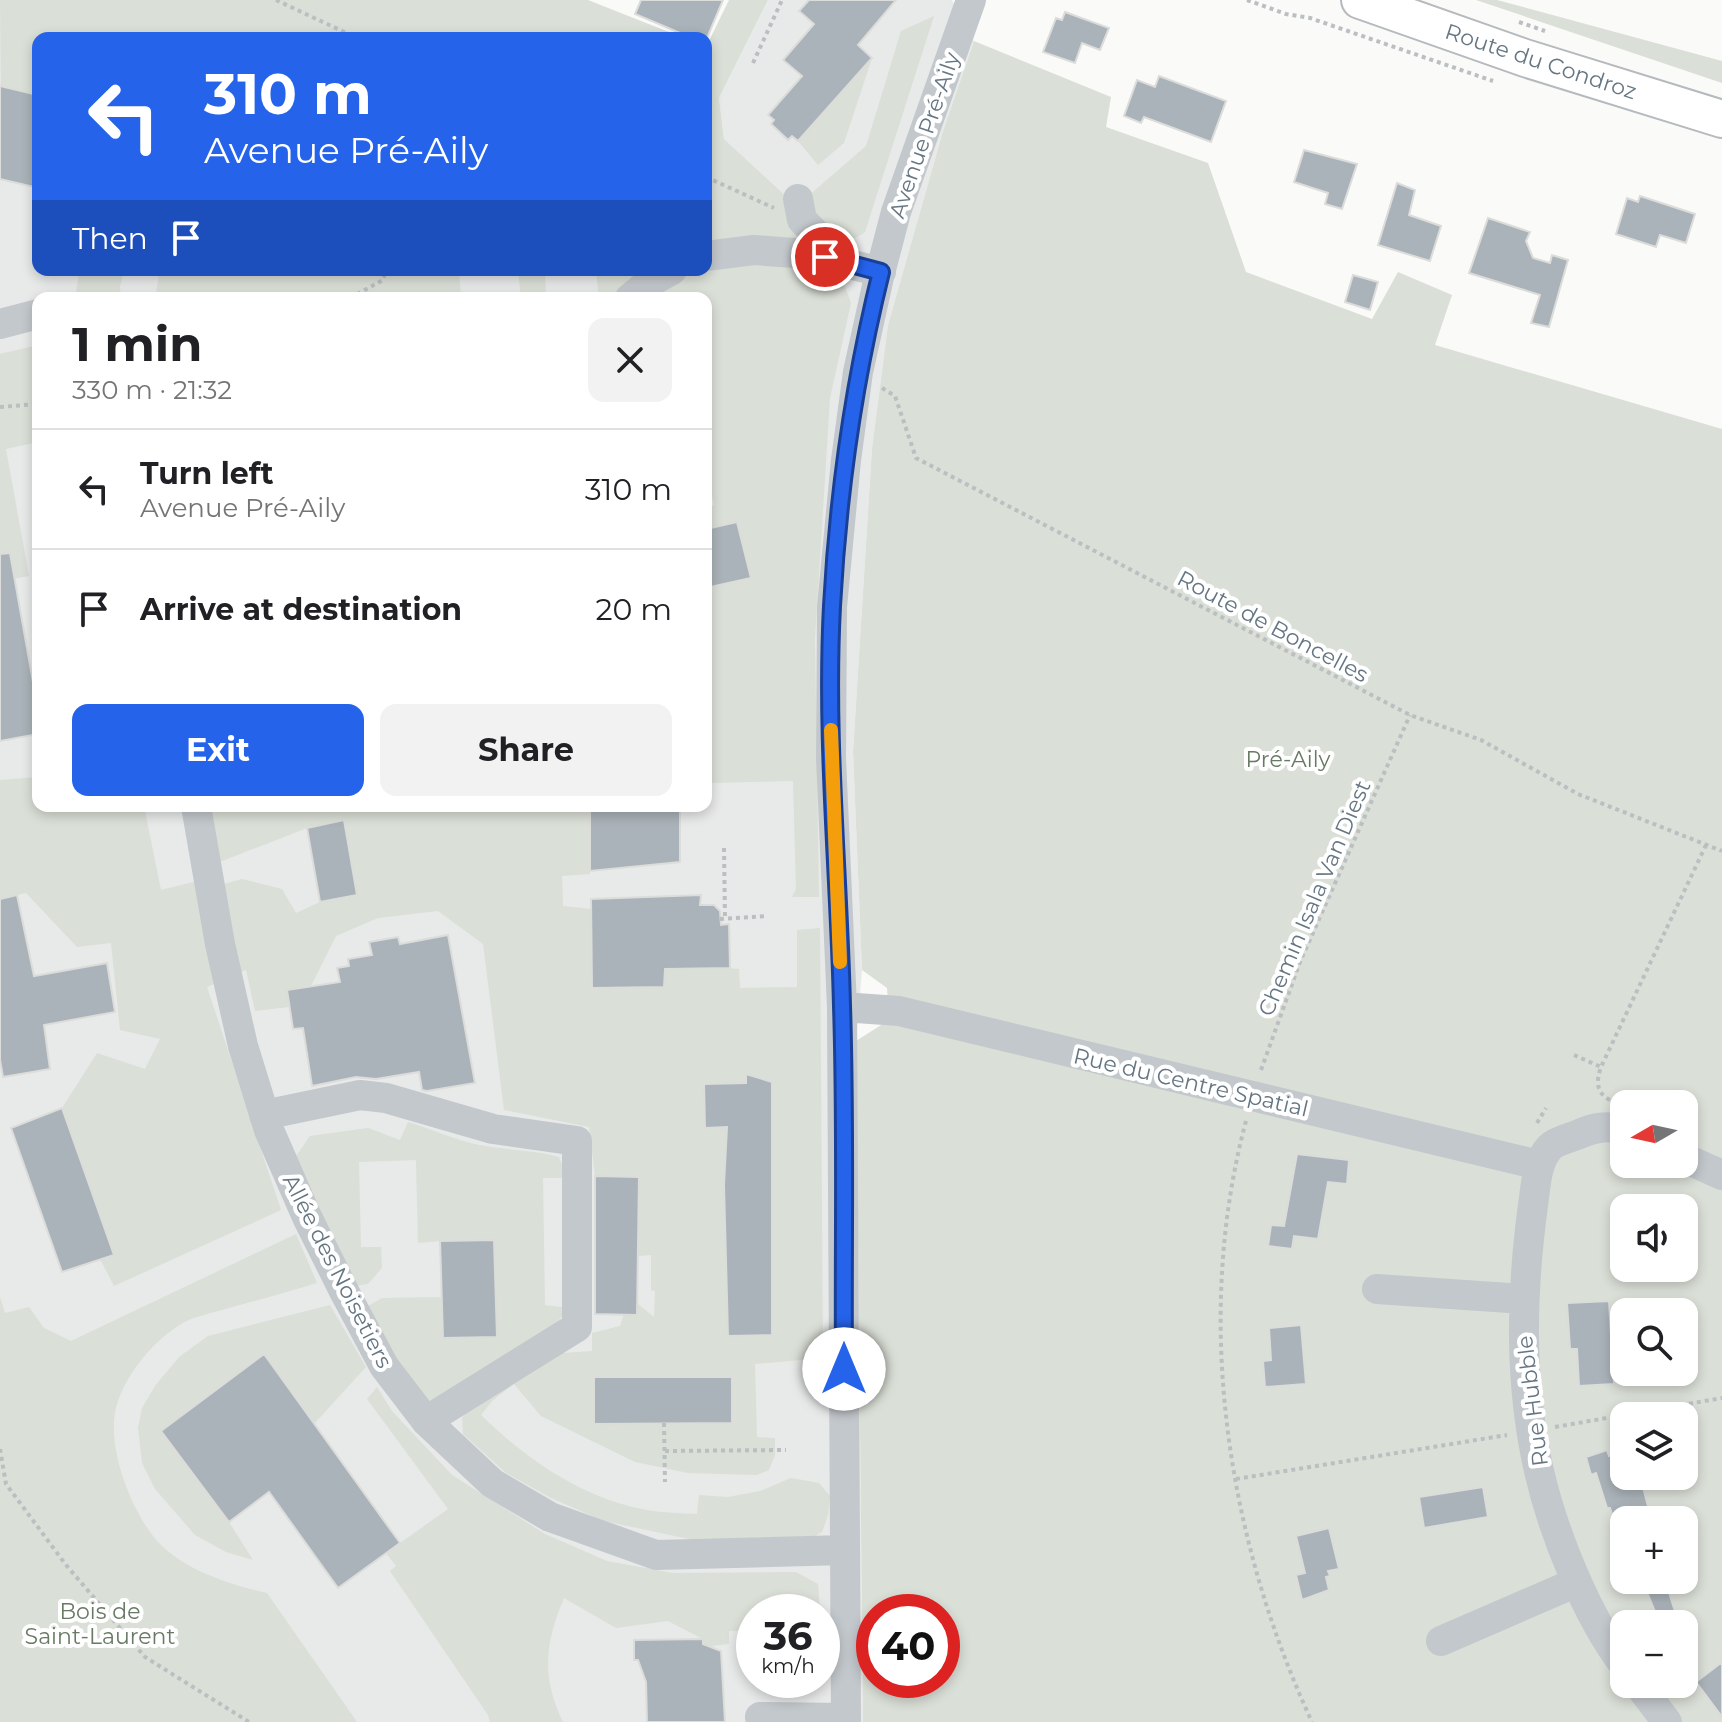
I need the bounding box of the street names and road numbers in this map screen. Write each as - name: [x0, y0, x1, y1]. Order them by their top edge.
- street label: Route du Condroz: [1442, 18, 1640, 105]
- street label: Avenue Pré-Aily: [883, 49, 966, 222]
- street label: Route de Boncelles: [1173, 565, 1373, 688]
- street label: Chemin Isala Van Diest: [1253, 776, 1376, 1020]
- street label: Rue du Centre Spatial: [1071, 1042, 1311, 1123]
- street label: Allée des Noisetiers: [277, 1170, 398, 1373]
- street label: Rue Hubble: [1511, 1334, 1554, 1468]

